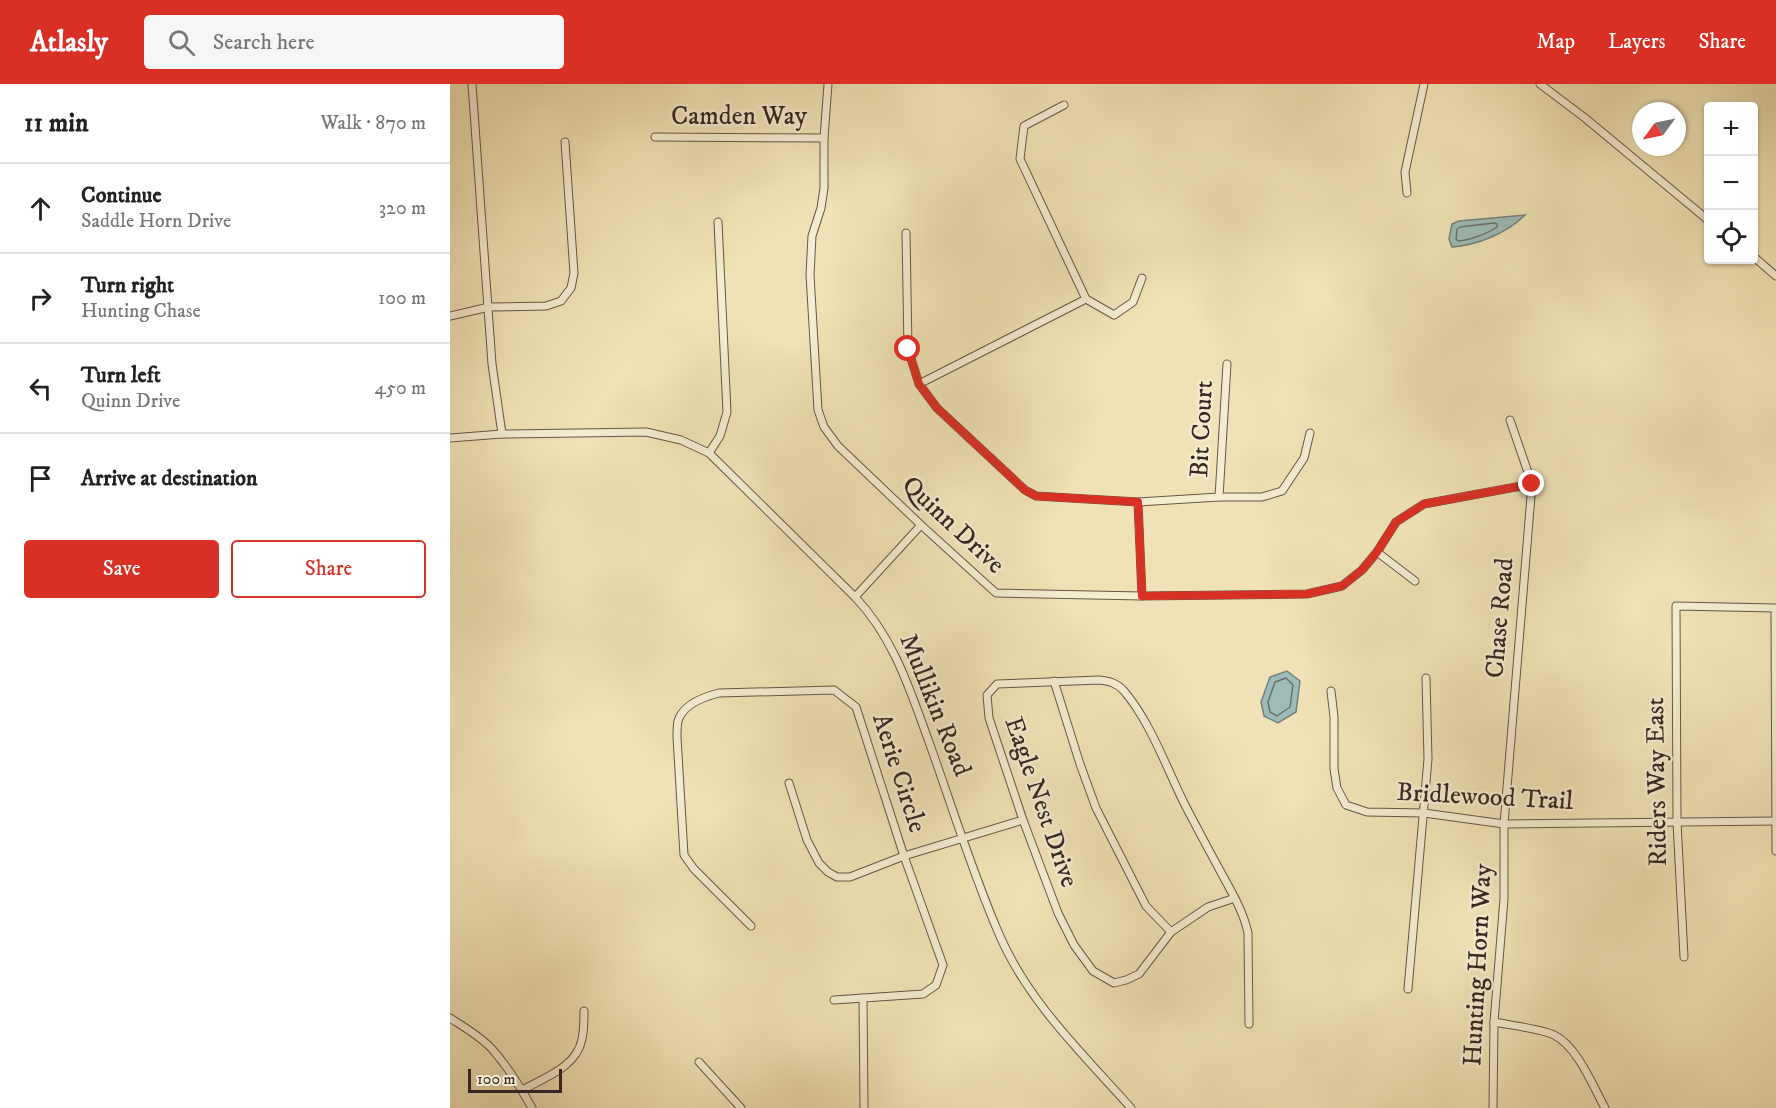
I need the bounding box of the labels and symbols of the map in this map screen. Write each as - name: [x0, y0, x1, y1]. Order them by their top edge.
- street label: Camden Way: [671, 100, 808, 133]
- north arrow: [1632, 102, 1686, 156]
- route start: [894, 335, 920, 361]
- street label: Bit Court: [1183, 380, 1221, 478]
- street label: Quinn Drive: [895, 469, 1011, 581]
- route end: [1518, 470, 1544, 496]
- street label: Chase Road: [1478, 556, 1522, 680]
- street label: Mullikin Road: [891, 629, 979, 781]
- street label: Riders Way East: [1639, 697, 1675, 867]
- street label: Aerie Circle: [864, 709, 934, 837]
- street label: Eagle Nest Drive: [996, 712, 1086, 892]
- street label: Bridlewood Trail: [1396, 776, 1574, 818]
- street label: Hunting Horn Way: [1456, 862, 1500, 1067]
- scale bar: [468, 1066, 562, 1094]

